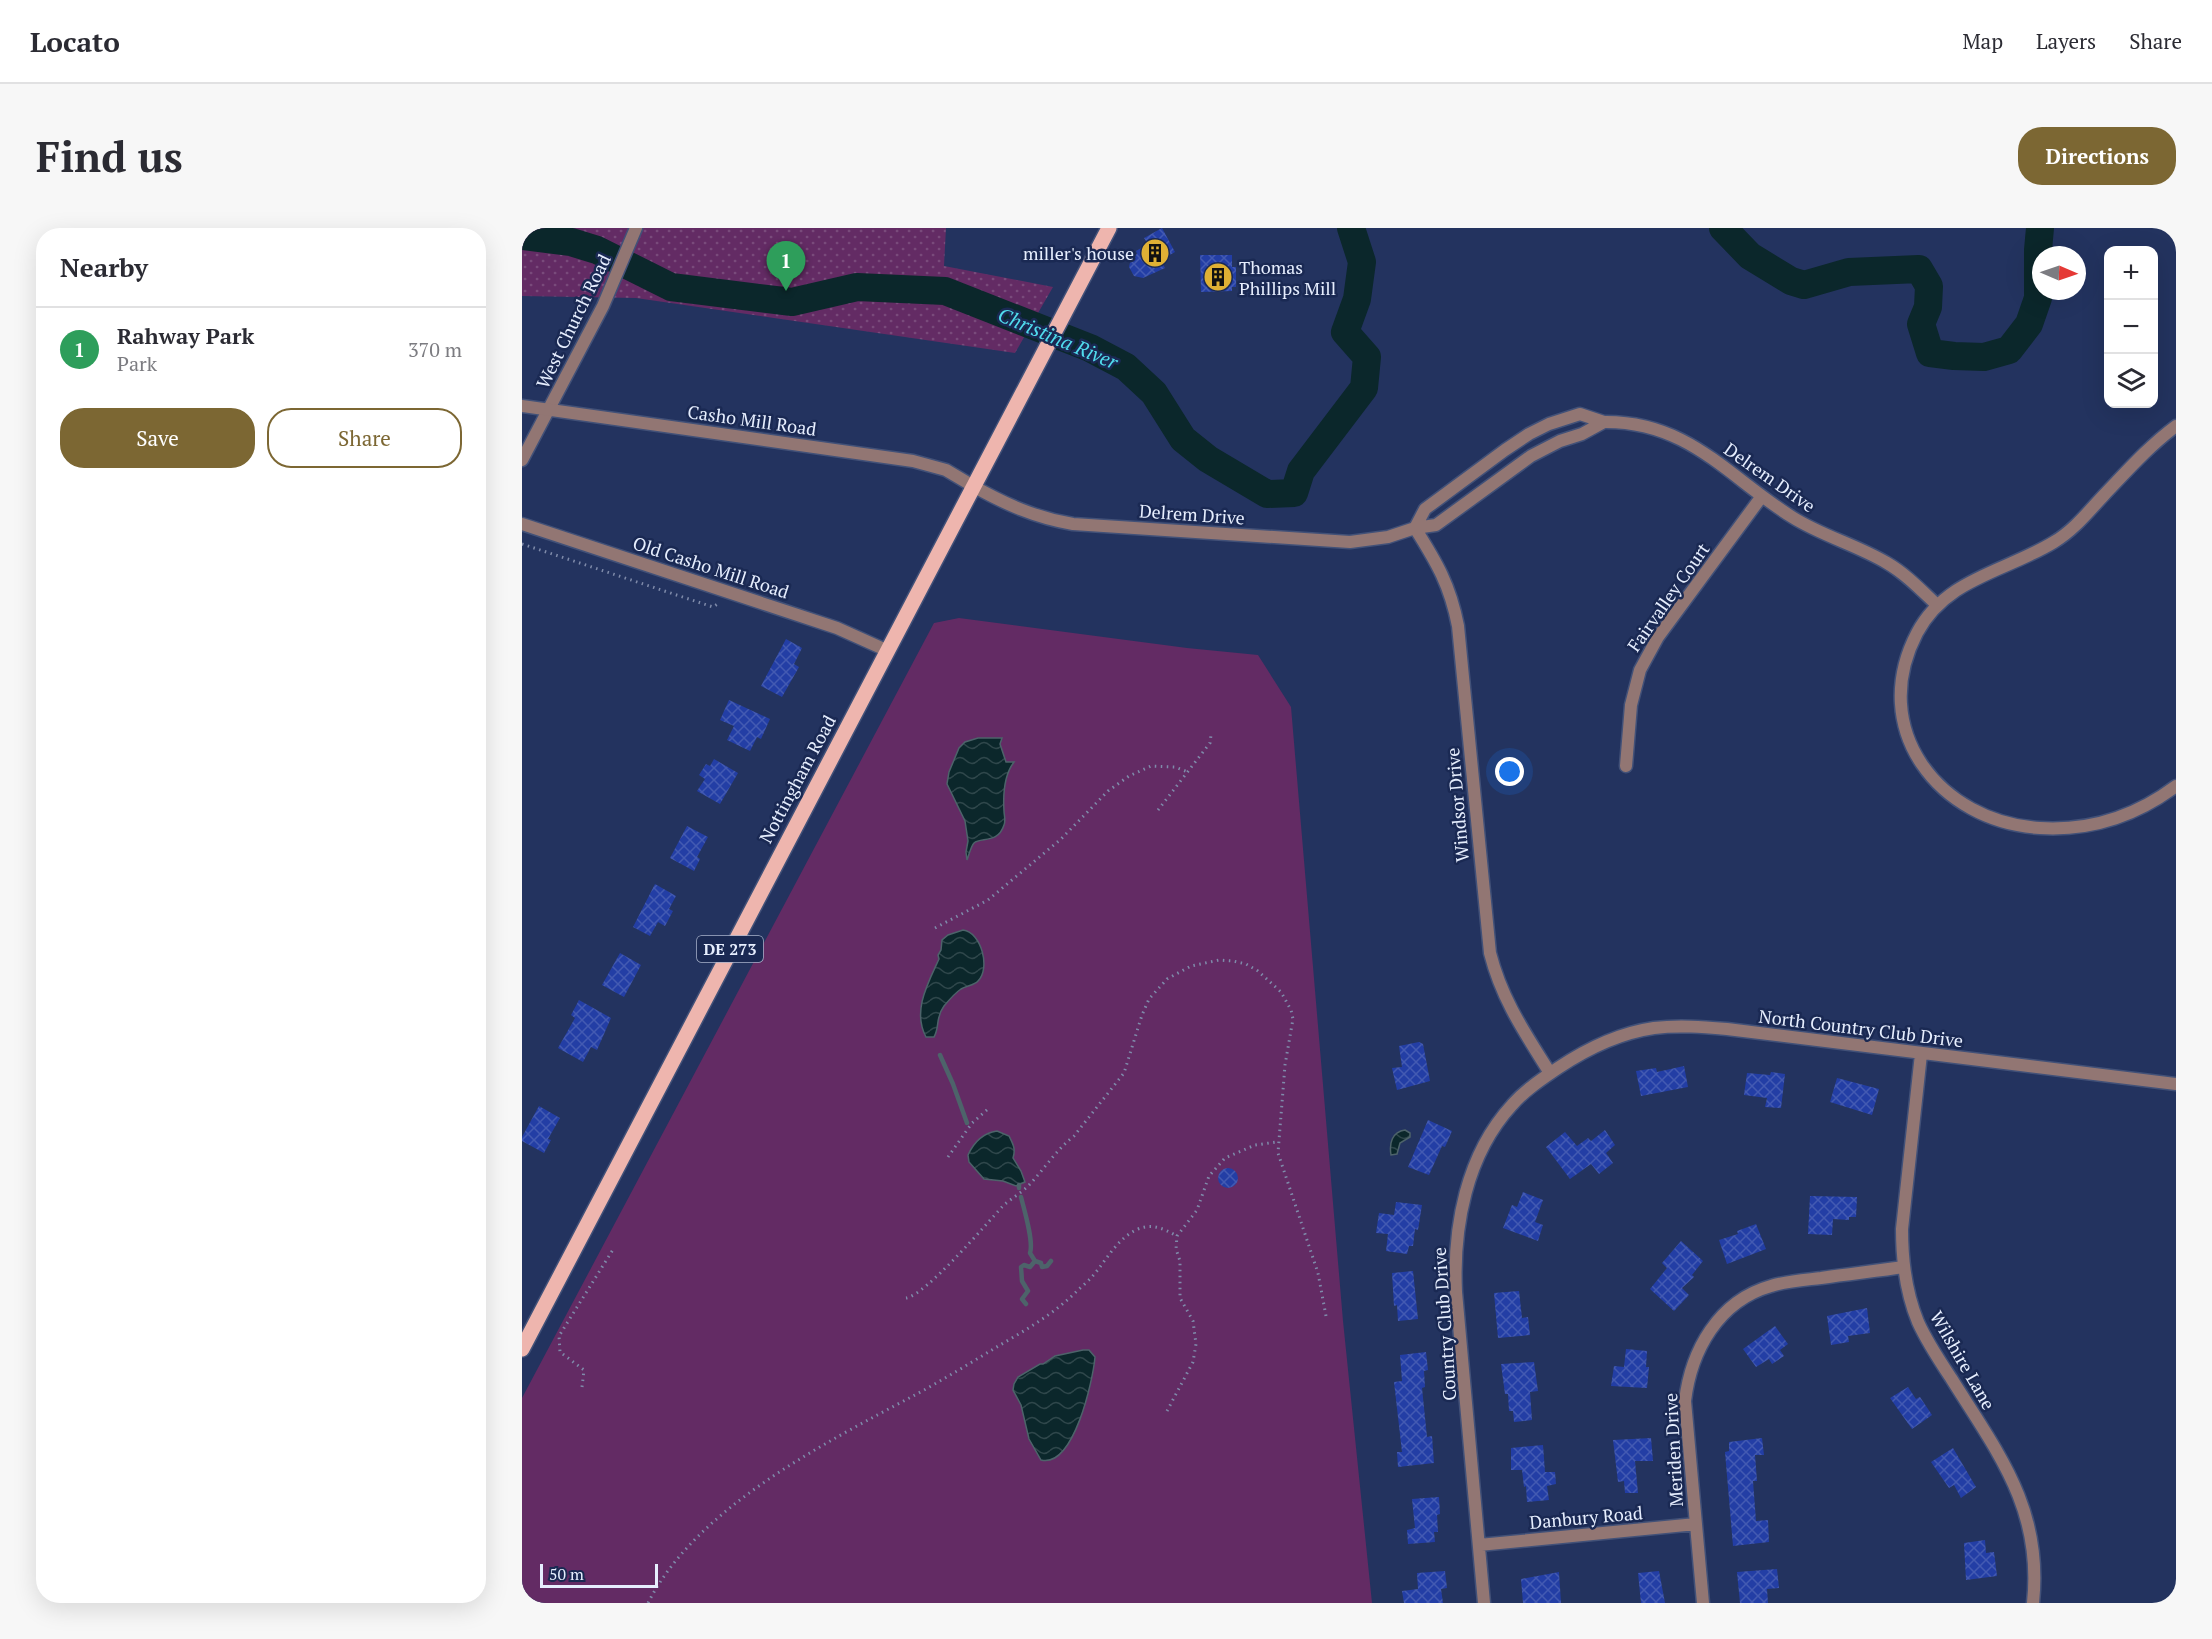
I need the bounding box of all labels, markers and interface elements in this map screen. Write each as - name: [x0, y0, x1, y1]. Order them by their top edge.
- text: Locato: [30, 23, 120, 60]
- text: Map: [1962, 27, 2003, 55]
- text: Layers: [2036, 27, 2096, 55]
- text: Share: [2129, 27, 2182, 55]
- button: Directions: [2018, 127, 2176, 185]
- text: Find us: [36, 128, 183, 184]
- building icon: miller's house: [1139, 237, 1171, 269]
- place label: miller's house: [1023, 241, 1134, 265]
- pin: 1: [766, 242, 806, 291]
- north arrow: [2032, 246, 2086, 300]
- map controls: [2104, 246, 2158, 408]
- button: +: [2104, 246, 2158, 300]
- text: Nearby: [60, 250, 148, 284]
- street label: West Church Road: [530, 250, 616, 392]
- place label: Thomas Phillips Mill: [1239, 255, 1336, 300]
- building icon: Thomas Phillips Mill: [1202, 261, 1234, 293]
- button: −: [2104, 300, 2158, 354]
- water label: Christina River: [994, 301, 1123, 376]
- text: Rahway Park: [117, 321, 254, 350]
- text: 1: [74, 336, 85, 363]
- text: 370 m: [408, 336, 462, 363]
- text: Park: [117, 350, 157, 377]
- button: layers: [2104, 354, 2158, 408]
- street label: Casho Mill Road: [686, 399, 818, 441]
- button: Save: [60, 408, 255, 468]
- button: Share: [267, 408, 462, 468]
- street label: Delrem Drive: [1720, 437, 1820, 517]
- street label: Delrem Drive: [1138, 498, 1246, 530]
- street label: Old Casho Mill Road: [630, 530, 792, 604]
- street label: Fairvalley Court: [1622, 538, 1715, 656]
- street label: Nottingham Road: [753, 711, 841, 847]
- street label: Windsor Drive: [1440, 747, 1474, 863]
- your location: [1495, 757, 1524, 786]
- road number: DE 273: [697, 936, 763, 962]
- street label: North Country Club Drive: [1757, 1004, 1965, 1052]
- street label: Country Club Drive: [1427, 1246, 1461, 1402]
- street label: Wilshire Lane: [1925, 1306, 2001, 1414]
- street label: Meriden Drive: [1658, 1392, 1688, 1508]
- street label: Danbury Road: [1528, 1500, 1644, 1534]
- scale bar: [540, 1561, 658, 1588]
- text: 50 m: [549, 1563, 584, 1585]

